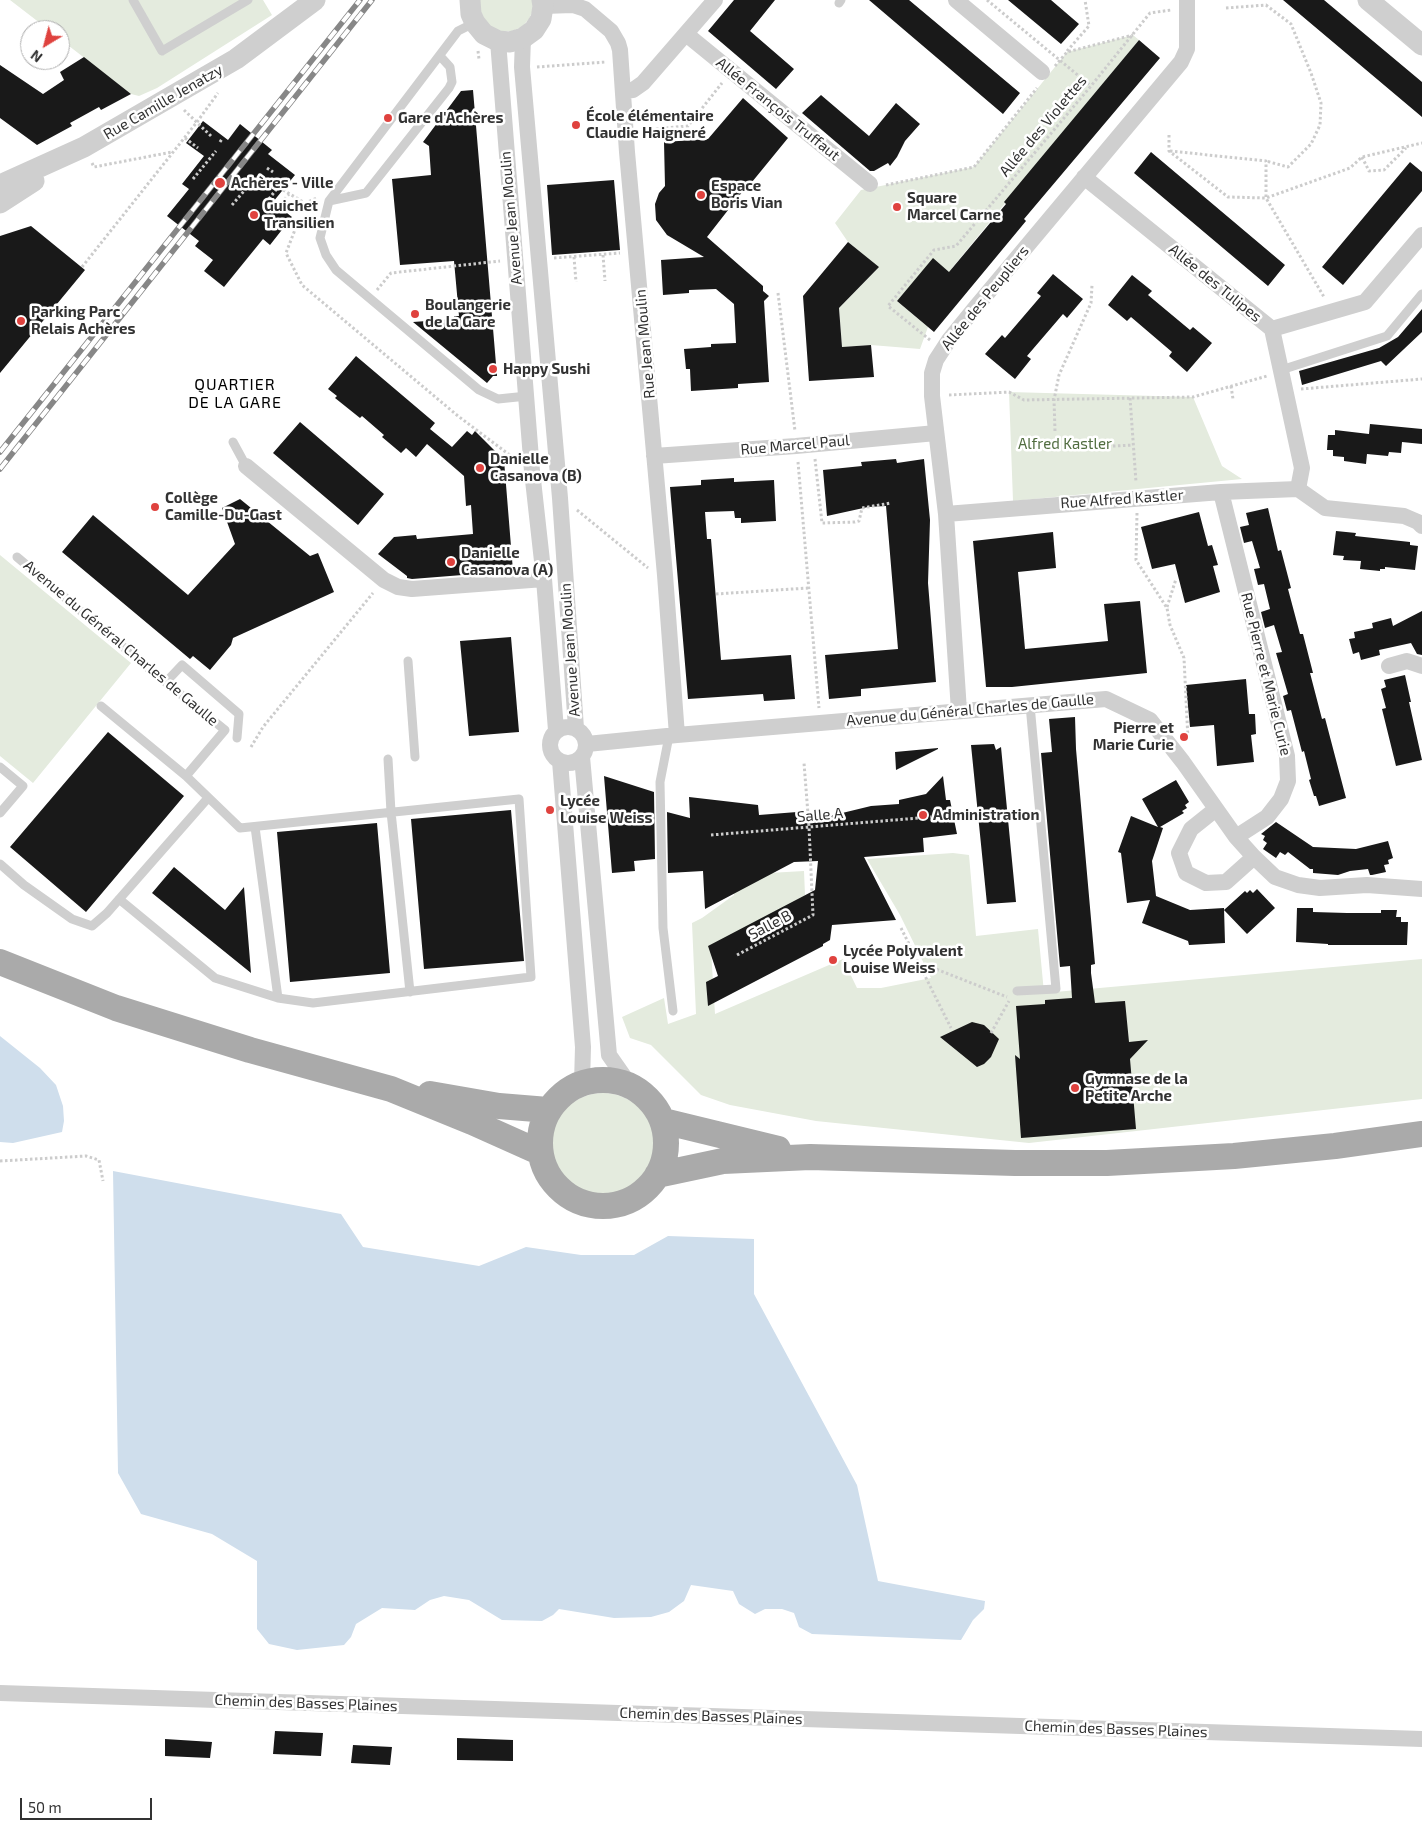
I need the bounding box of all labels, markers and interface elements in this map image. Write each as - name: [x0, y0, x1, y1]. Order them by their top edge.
- north arrow: [20, 20, 70, 70]
- text: N: [27, 47, 45, 66]
- street label: Allée François Truffaut: [713, 54, 843, 164]
- street label: Rue Camille Jenatzy: [100, 61, 226, 143]
- street label: Allée des Violettes: [996, 72, 1090, 180]
- place label: École élémentaire Claudie Haigneré: [586, 107, 714, 142]
- place label: Gare d'Achères: [398, 109, 503, 127]
- marker: Gare d'Achères: [382, 112, 394, 124]
- marker: École élémentaire Claudie Haigneré: [570, 119, 582, 131]
- street label: Avenue Jean Moulin: [496, 150, 526, 286]
- place label: Achères - Ville: [231, 174, 333, 192]
- marker: Achères - Ville: [213, 176, 227, 190]
- place label: Espace Boris Vian: [711, 177, 783, 212]
- marker: Espace Boris Vian: [695, 189, 707, 201]
- place label: Square Marcel Carne: [907, 189, 1001, 224]
- place label: Guichet Transilien: [264, 197, 334, 232]
- marker: Square Marcel Carne: [891, 201, 903, 213]
- marker: Guichet Transilien: [248, 209, 260, 221]
- street label: Allée des Tulipes: [1165, 240, 1265, 326]
- street label: Allée des Peupliers: [937, 242, 1033, 354]
- street label: Rue Jean Moulin: [631, 289, 659, 399]
- place label: Boulangerie de la Gare: [425, 296, 511, 331]
- place label: Parking Parc Relais Achères: [31, 303, 136, 338]
- marker: Boulangerie de la Gare: [409, 308, 421, 320]
- marker: Parking Parc Relais Achères: [15, 315, 27, 327]
- place label: Happy Sushi: [503, 360, 590, 378]
- marker: Happy Sushi: [487, 363, 499, 375]
- district label: QUARTIER DE LA GARE: [187, 375, 283, 413]
- street label: Rue Marcel Paul: [740, 431, 850, 459]
- park label: Alfred Kastler: [1018, 435, 1112, 453]
- place label: Danielle Casanova (B): [490, 450, 582, 485]
- marker: Danielle Casanova (B): [474, 462, 486, 474]
- street label: Rue Alfred Kastler: [1060, 486, 1184, 512]
- place label: Collège Camille-Du-Gast: [165, 489, 282, 524]
- marker: Collège Camille-Du-Gast: [149, 501, 161, 513]
- place label: Danielle Casanova (A): [461, 544, 553, 579]
- street label: Avenue du Général Charles de Gaulle: [20, 556, 222, 730]
- marker: Danielle Casanova (A): [445, 556, 457, 568]
- street label: Avenue Jean Moulin: [556, 582, 584, 718]
- street label: Rue Pierre et Marie Curie: [1237, 591, 1295, 757]
- street label: Avenue du Général Charles de Gaulle: [845, 690, 1095, 730]
- place label: Pierre et Marie Curie: [1093, 719, 1174, 754]
- marker: Pierre et Marie Curie: [1178, 731, 1190, 743]
- place label: Lycée Louise Weiss: [560, 792, 652, 827]
- marker: Lycée Louise Weiss: [544, 804, 556, 816]
- street label: Salle A: [796, 804, 844, 826]
- place label: Administration: [933, 806, 1039, 824]
- marker: Administration: [917, 809, 929, 821]
- street label: Salle B: [745, 906, 795, 944]
- place label: Lycée Polyvalent Louise Weiss: [843, 942, 963, 977]
- marker: Lycée Polyvalent Louise Weiss: [827, 954, 839, 966]
- place label: Gymnase de la Petite Arche: [1085, 1070, 1188, 1105]
- marker: Gymnase de la Petite Arche: [1069, 1082, 1081, 1094]
- street label: Chemin des Basses Plaines: [214, 1691, 398, 1715]
- street label: Chemin des Basses Plaines: [619, 1704, 803, 1728]
- street label: Chemin des Basses Plaines: [1024, 1717, 1208, 1741]
- scale bar: [22, 1788, 155, 1820]
- text: 50 m: [28, 1798, 62, 1816]

